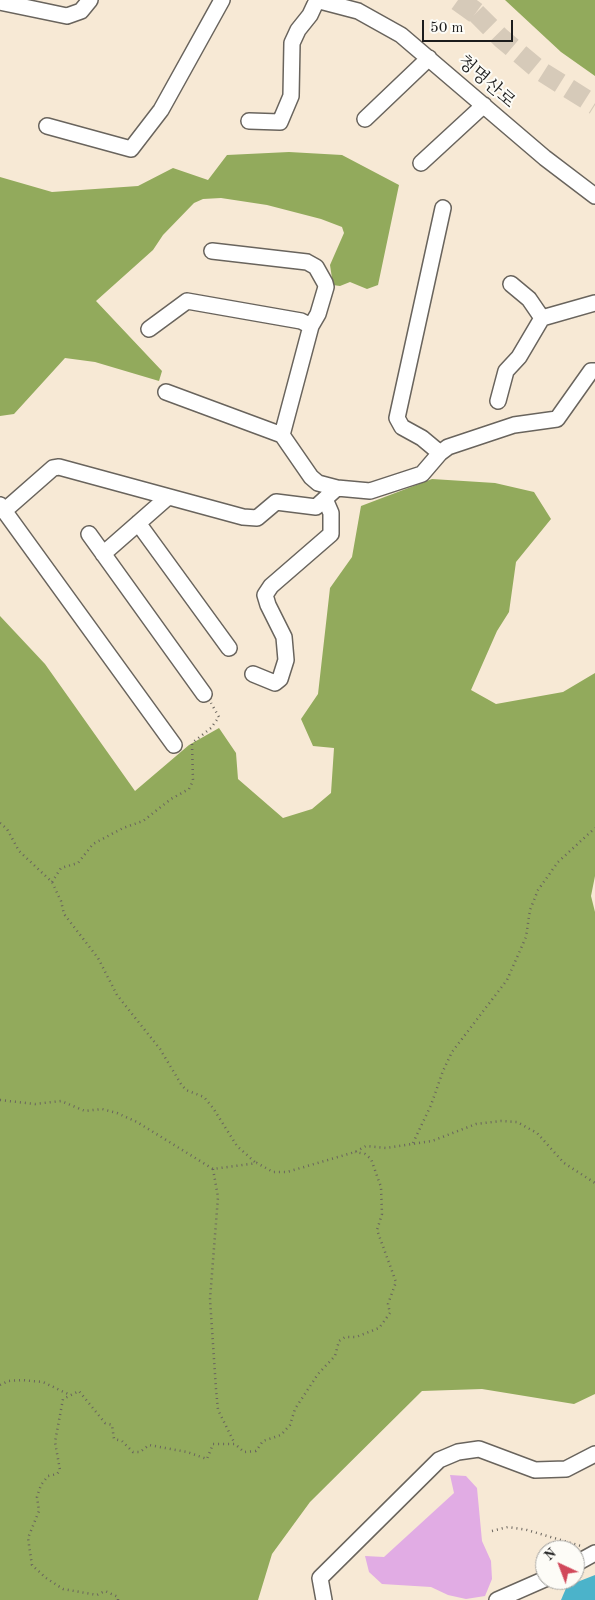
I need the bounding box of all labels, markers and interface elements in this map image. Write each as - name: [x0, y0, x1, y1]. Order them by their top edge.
- scale bar: [425, 10, 516, 42]
- text: 50 m: [430, 21, 464, 36]
- street label: 청명산로: [453, 51, 519, 113]
- north arrow: [535, 1540, 585, 1590]
- text: N: [542, 1546, 559, 1564]

